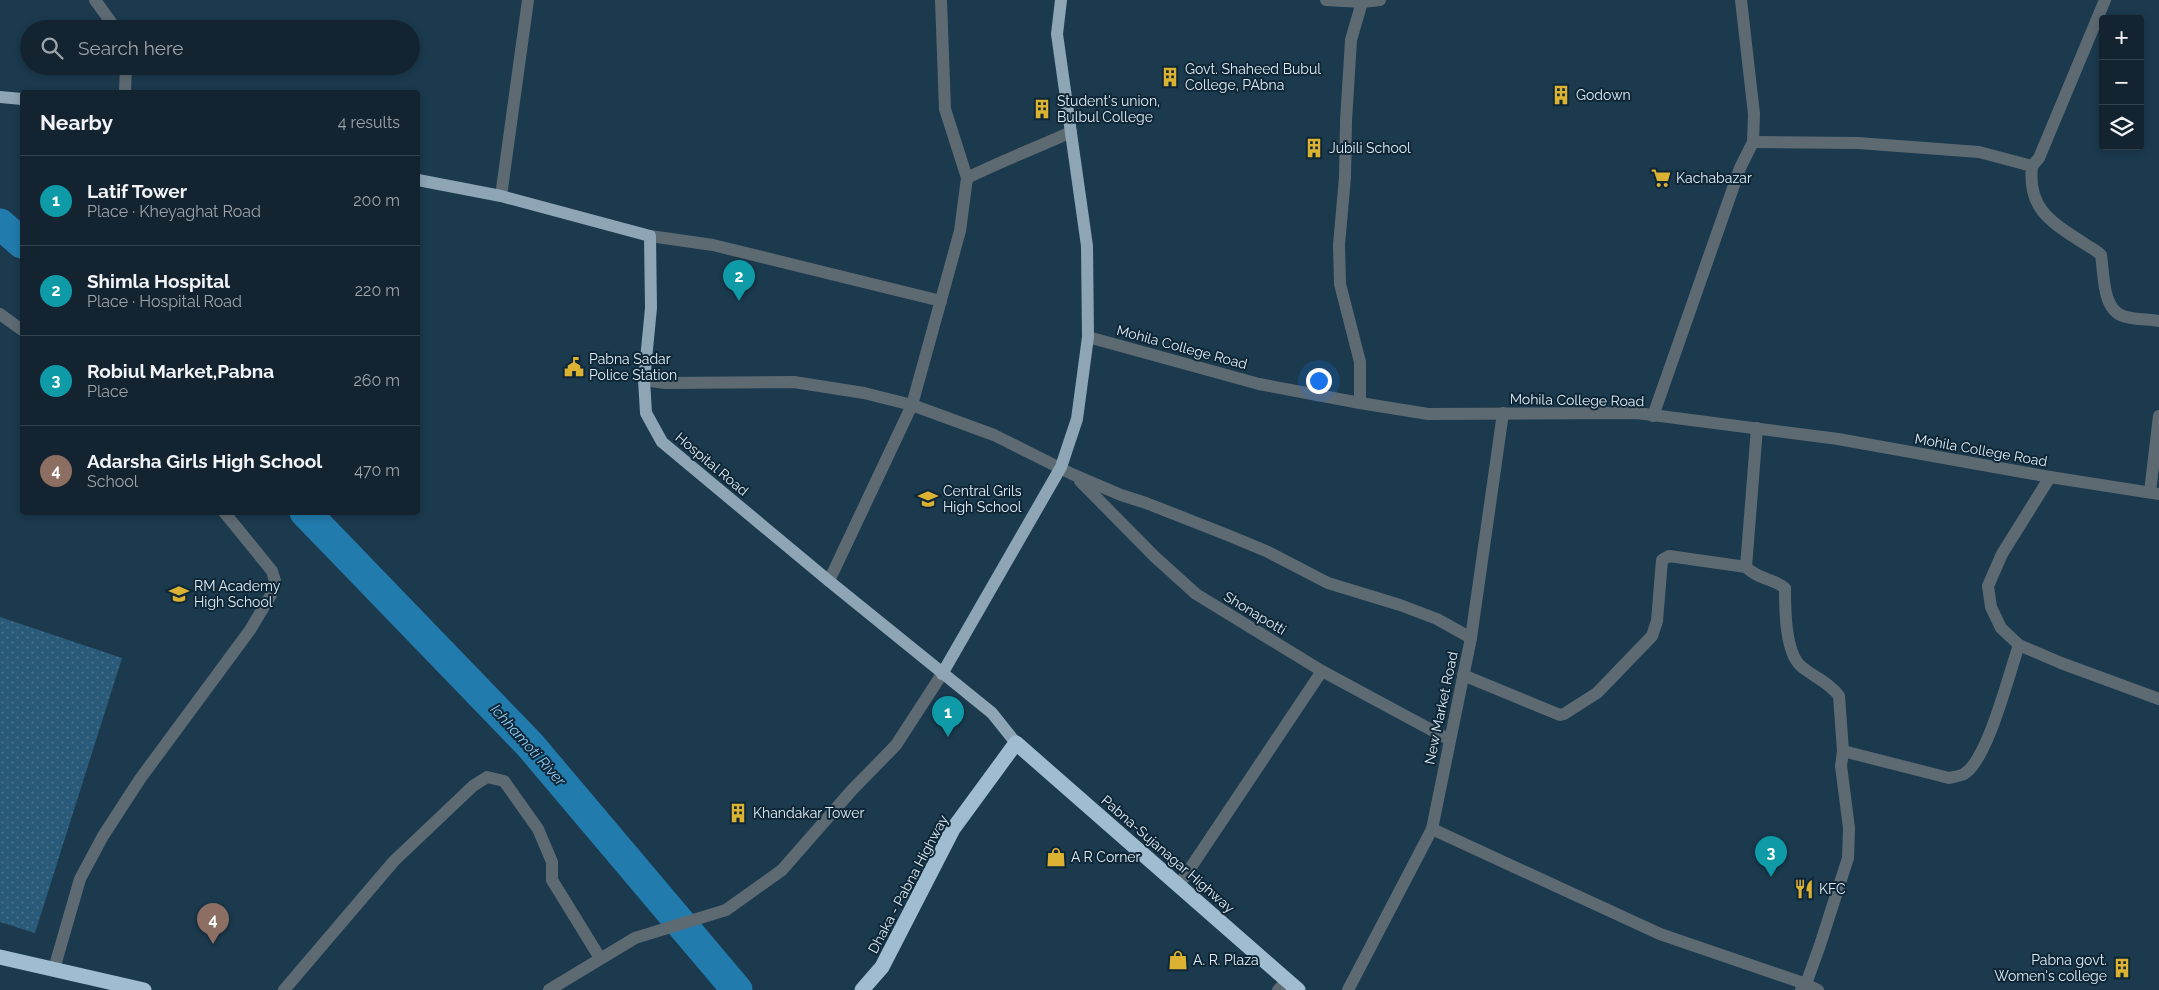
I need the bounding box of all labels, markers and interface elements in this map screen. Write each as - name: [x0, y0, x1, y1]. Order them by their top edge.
- map controls: [2099, 15, 2144, 150]
- button: +: [2099, 15, 2144, 60]
- search box: [20, 20, 420, 75]
- icon: search: [38, 34, 66, 62]
- text: Search here: [78, 37, 184, 59]
- button: −: [2099, 60, 2144, 105]
- place label: Govt. Shaheed Bubul College, PAbna: [1185, 61, 1321, 93]
- building icon: Govt. Shaheed Bubul College, PAbna: [1159, 66, 1181, 88]
- building icon: Godown: [1550, 84, 1572, 106]
- place label: Godown: [1576, 87, 1631, 103]
- place label: Student's union, Bulbul College: [1057, 93, 1160, 125]
- building icon: Student's union, Bulbul College: [1031, 98, 1053, 120]
- button: layers: [2099, 105, 2144, 150]
- text: Nearby: [40, 110, 113, 135]
- text: 4 results: [338, 113, 400, 132]
- building icon: Jubili School: [1303, 137, 1325, 159]
- place label: Jubili School: [1329, 140, 1411, 156]
- supermarket icon: Kachabazar: [1650, 167, 1672, 189]
- place label: Kachabazar: [1676, 170, 1752, 186]
- text: Latif Tower: [87, 180, 187, 202]
- text: 1: [52, 191, 60, 210]
- text: 200 m: [353, 191, 400, 210]
- text: Place · Kheyaghat Road: [87, 202, 261, 221]
- pin: 2: [723, 260, 755, 301]
- text: Shimla Hospital: [87, 270, 230, 292]
- text: 2: [51, 281, 61, 300]
- text: 220 m: [355, 281, 400, 300]
- text: Place · Hospital Road: [87, 292, 242, 311]
- street label: Mohila College Road: [1115, 322, 1249, 372]
- place label: Pabna Sadar Police Station: [589, 351, 677, 383]
- public building icon: Pabna Sadar Police Station: [563, 356, 585, 378]
- text: Robiul Market,Pabna: [87, 360, 274, 382]
- your location: [1306, 368, 1332, 394]
- text: 3: [52, 371, 60, 390]
- text: 260 m: [353, 371, 400, 390]
- text: Place: [87, 382, 128, 401]
- street label: Mohila College Road: [1510, 391, 1644, 409]
- street label: Hospital Road: [672, 429, 752, 499]
- street label: Mohila College Road: [1913, 430, 2049, 470]
- text: Adarsha Girls High School: [87, 450, 322, 472]
- text: 4: [51, 461, 61, 480]
- text: 470 m: [354, 461, 400, 480]
- text: School: [87, 472, 138, 491]
- place label: Central Grils High School: [943, 483, 1022, 515]
- school or university icon: Central Grils High School: [917, 488, 939, 510]
- place label: RM Academy High School: [194, 578, 281, 610]
- school or university icon: RM Academy High School: [168, 583, 190, 605]
- street label: Shonapotti: [1221, 588, 1289, 638]
- street label: New Market Road: [1421, 650, 1461, 766]
- pin: 1: [932, 696, 964, 737]
- water label: Ichhamoti River: [487, 701, 570, 790]
- street label: Pabna-Sujanagar Highway: [1098, 792, 1238, 916]
- building icon: Khandakar Tower: [727, 802, 749, 824]
- place label: Khandakar Tower: [753, 805, 864, 821]
- street label: Dhaka - Pabna Highway: [865, 812, 951, 956]
- pin: 3: [1755, 836, 1787, 877]
- shop icon: A R Corner: [1045, 846, 1067, 868]
- place label: A R Corner: [1071, 849, 1141, 865]
- restaurant icon: KFC: [1793, 878, 1815, 900]
- place label: KFC: [1819, 881, 1846, 897]
- pin: 4: [197, 903, 229, 944]
- shop icon: A. R. Plaza: [1167, 949, 1189, 971]
- place label: A. R. Plaza: [1193, 952, 1259, 968]
- place label: Pabna govt. Women's college: [1994, 952, 2107, 984]
- building icon: Pabna govt. Women's college: [2111, 957, 2133, 979]

